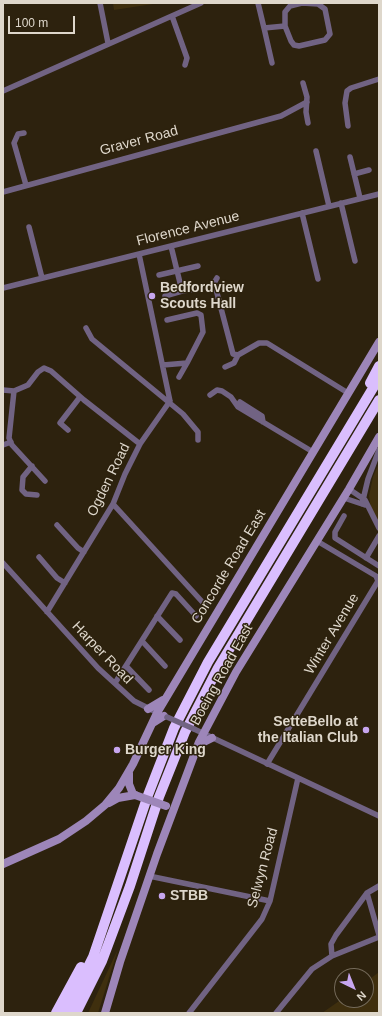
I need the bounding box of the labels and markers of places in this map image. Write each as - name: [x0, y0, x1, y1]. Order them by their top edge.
- place label: Bedfordview Scouts Hall: [160, 280, 244, 312]
- marker: Bedfordview Scouts Hall: [147, 291, 157, 301]
- place label: SetteBello at the Italian Club: [258, 714, 358, 746]
- marker: SetteBello at the Italian Club: [361, 725, 371, 735]
- place label: Burger King: [125, 742, 206, 758]
- marker: Burger King: [112, 745, 122, 755]
- place label: STBB: [170, 888, 208, 904]
- marker: STBB: [157, 891, 167, 901]

